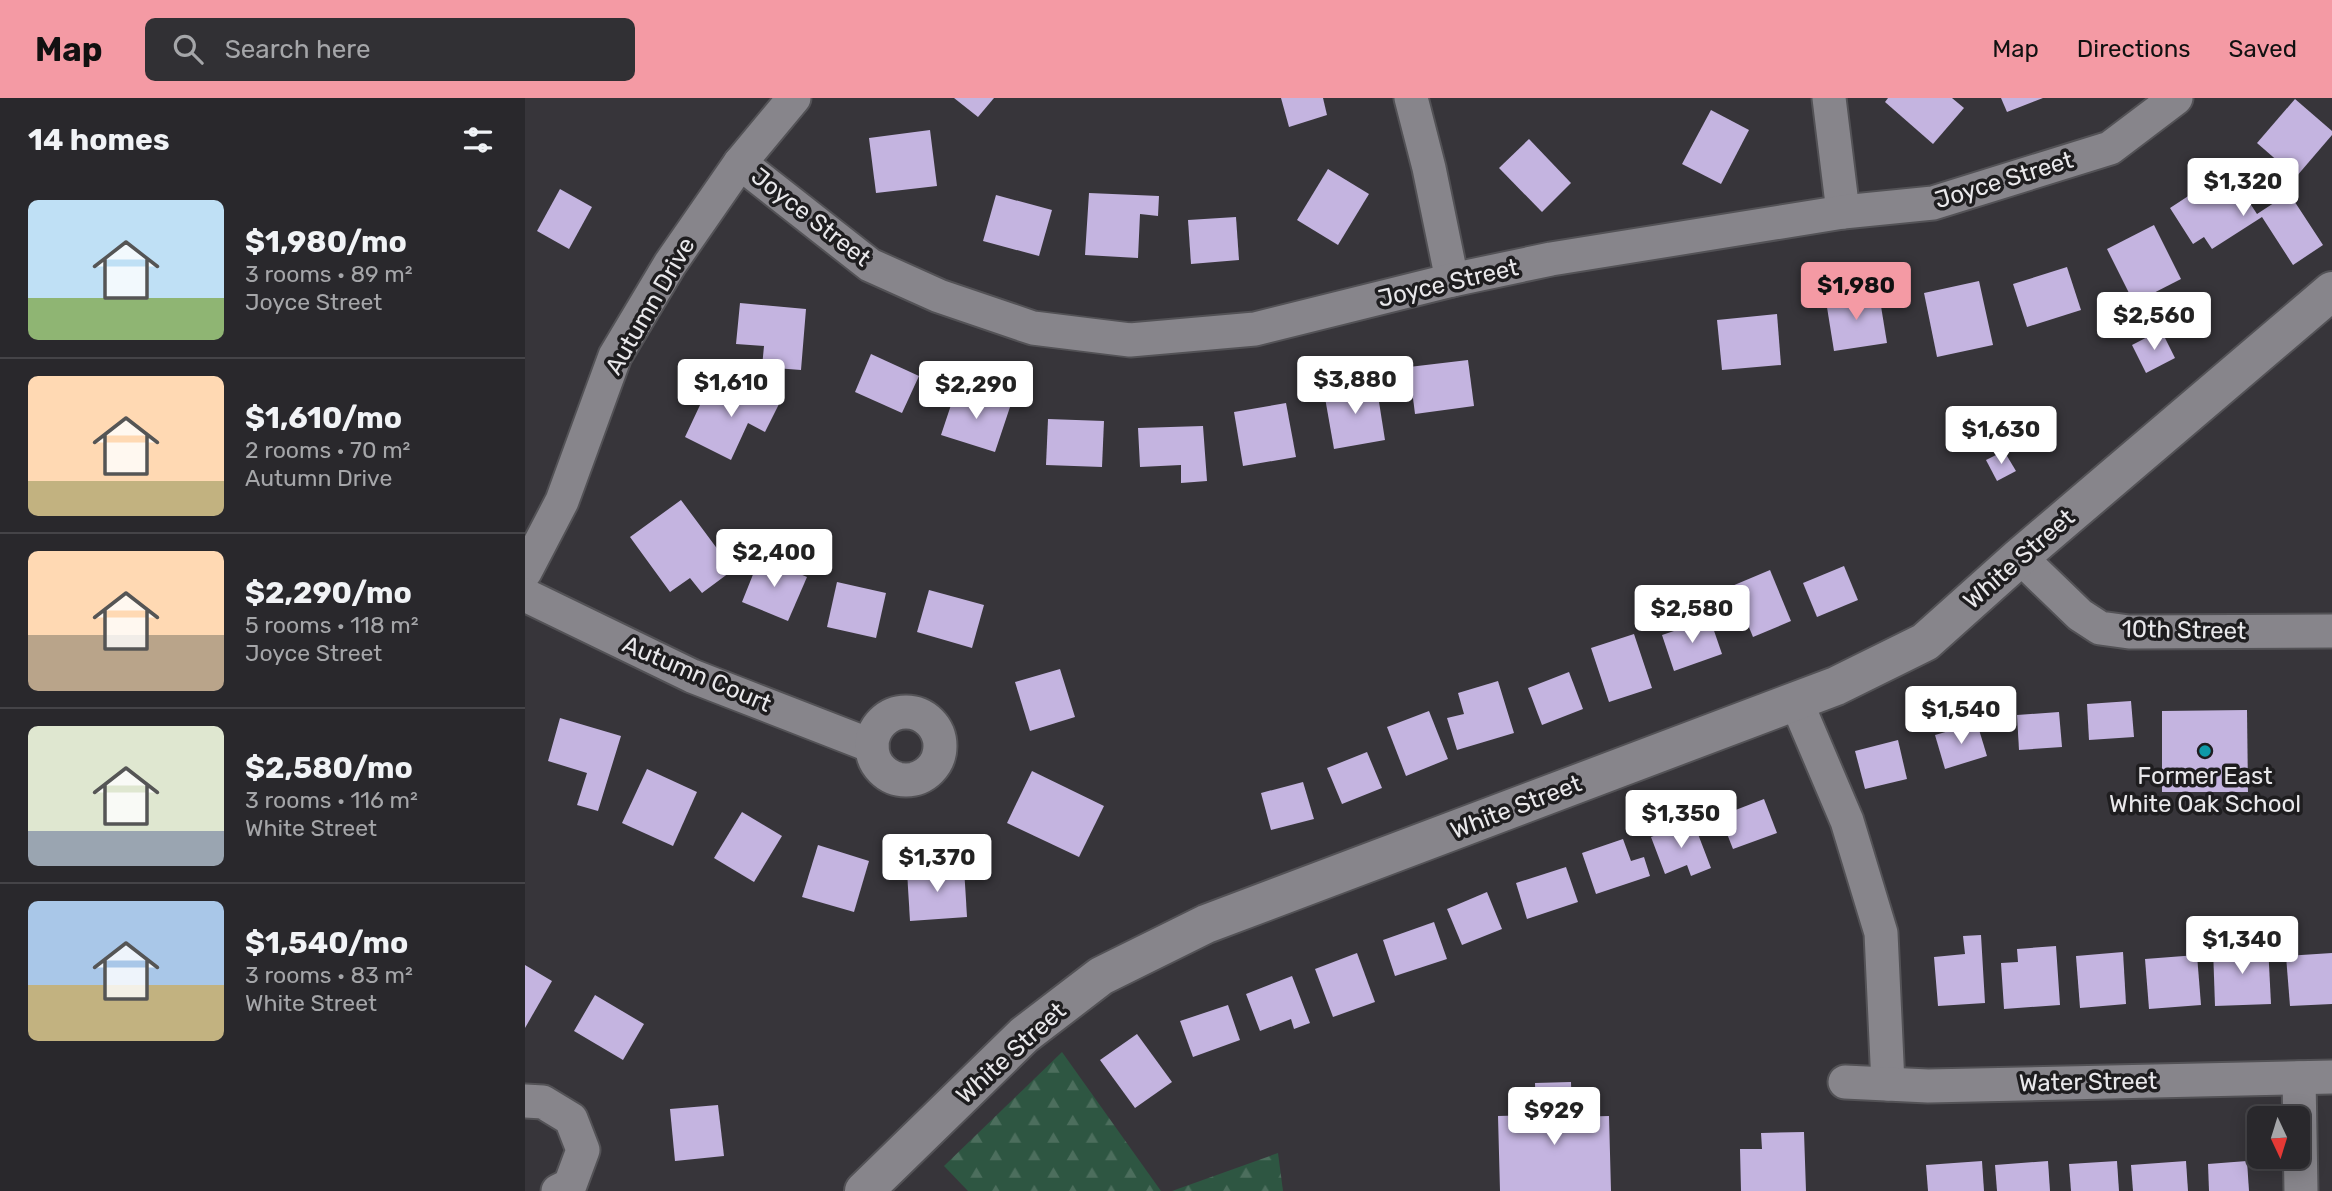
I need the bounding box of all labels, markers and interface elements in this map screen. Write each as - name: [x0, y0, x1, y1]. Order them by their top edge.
- search box: [145, 18, 635, 81]
- text: Map: [35, 30, 103, 69]
- icon: search: [169, 30, 207, 68]
- text: Search here: [225, 34, 370, 65]
- text: Map: [1992, 35, 2039, 63]
- text: Directions: [2077, 35, 2190, 63]
- text: Saved: [2228, 35, 2297, 63]
- icon: filters: [459, 121, 497, 159]
- text: 14 homes: [28, 122, 170, 158]
- street label: Joyce Street: [1931, 146, 2077, 214]
- pin: $1,320: [2186, 158, 2300, 218]
- street label: Joyce Street: [746, 162, 876, 272]
- text: $1,320: [2204, 167, 2282, 195]
- text: $1,980/mo: [245, 224, 407, 260]
- icon: home: [84, 228, 168, 312]
- street label: Autumn Drive: [599, 232, 701, 380]
- street label: Joyce Street: [1375, 253, 1521, 313]
- text: 3 rooms · 89 m²: [245, 260, 413, 288]
- pin: $1,980: [1799, 262, 1913, 322]
- text: $1,980: [1817, 271, 1895, 299]
- text: Joyce Street: [245, 288, 382, 316]
- pin: $2,560: [2097, 292, 2211, 352]
- text: $2,560: [2113, 301, 2195, 329]
- pin: $3,880: [1298, 356, 1412, 416]
- pin: $1,610: [674, 360, 788, 419]
- pin: $2,290: [919, 362, 1033, 421]
- text: $3,880: [1313, 365, 1397, 393]
- text: $1,610: [694, 368, 768, 396]
- text: $2,290: [935, 370, 1017, 398]
- text: $1,610/mo: [245, 400, 402, 436]
- icon: home: [84, 404, 168, 488]
- pin: $1,630: [1944, 406, 2058, 466]
- text: $1,630: [1962, 415, 2040, 443]
- text: 2 rooms · 70 m²: [245, 436, 410, 464]
- text: Autumn Drive: [245, 464, 392, 492]
- street label: White Street: [1958, 503, 2080, 615]
- pin: $2,400: [717, 530, 831, 589]
- text: $2,400: [732, 538, 816, 566]
- text: $2,290/mo: [245, 575, 412, 611]
- icon: home: [84, 579, 168, 663]
- pin: $2,580: [1635, 586, 1749, 645]
- text: $2,580: [1651, 594, 1733, 622]
- text: 5 rooms · 118 m²: [245, 611, 419, 639]
- street label: 10th Street: [2121, 615, 2247, 645]
- street label: Autumn Court: [618, 630, 776, 718]
- text: Joyce Street: [245, 639, 382, 667]
- pin: $1,540: [1904, 686, 2018, 746]
- text: $1,540: [1921, 695, 2001, 723]
- marker: Former East White Oak School: [2197, 743, 2213, 759]
- text: $2,580/mo: [245, 750, 413, 786]
- icon: home: [84, 754, 168, 838]
- place label: Former East White Oak School: [2109, 762, 2301, 818]
- street label: White Street: [1447, 769, 1585, 845]
- text: 3 rooms · 116 m²: [245, 786, 418, 814]
- pin: $1,350: [1624, 790, 1738, 850]
- text: $1,350: [1642, 799, 1720, 827]
- text: White Street: [245, 814, 377, 842]
- pin: $1,370: [880, 834, 994, 894]
- text: $1,370: [898, 843, 976, 871]
- pin: $1,340: [2185, 916, 2299, 976]
- text: $1,540/mo: [245, 925, 408, 961]
- text: $1,340: [2202, 925, 2282, 953]
- icon: home: [84, 929, 168, 1013]
- text: 3 rooms · 83 m²: [245, 961, 413, 989]
- text: White Street: [245, 989, 377, 1017]
- street label: White Street: [950, 997, 1072, 1109]
- street label: Water Street: [2019, 1067, 2157, 1097]
- pin: $929: [1513, 1088, 1595, 1147]
- text: $929: [1524, 1096, 1584, 1124]
- north arrow: [2247, 1106, 2310, 1169]
- map controls: [2247, 1106, 2310, 1169]

